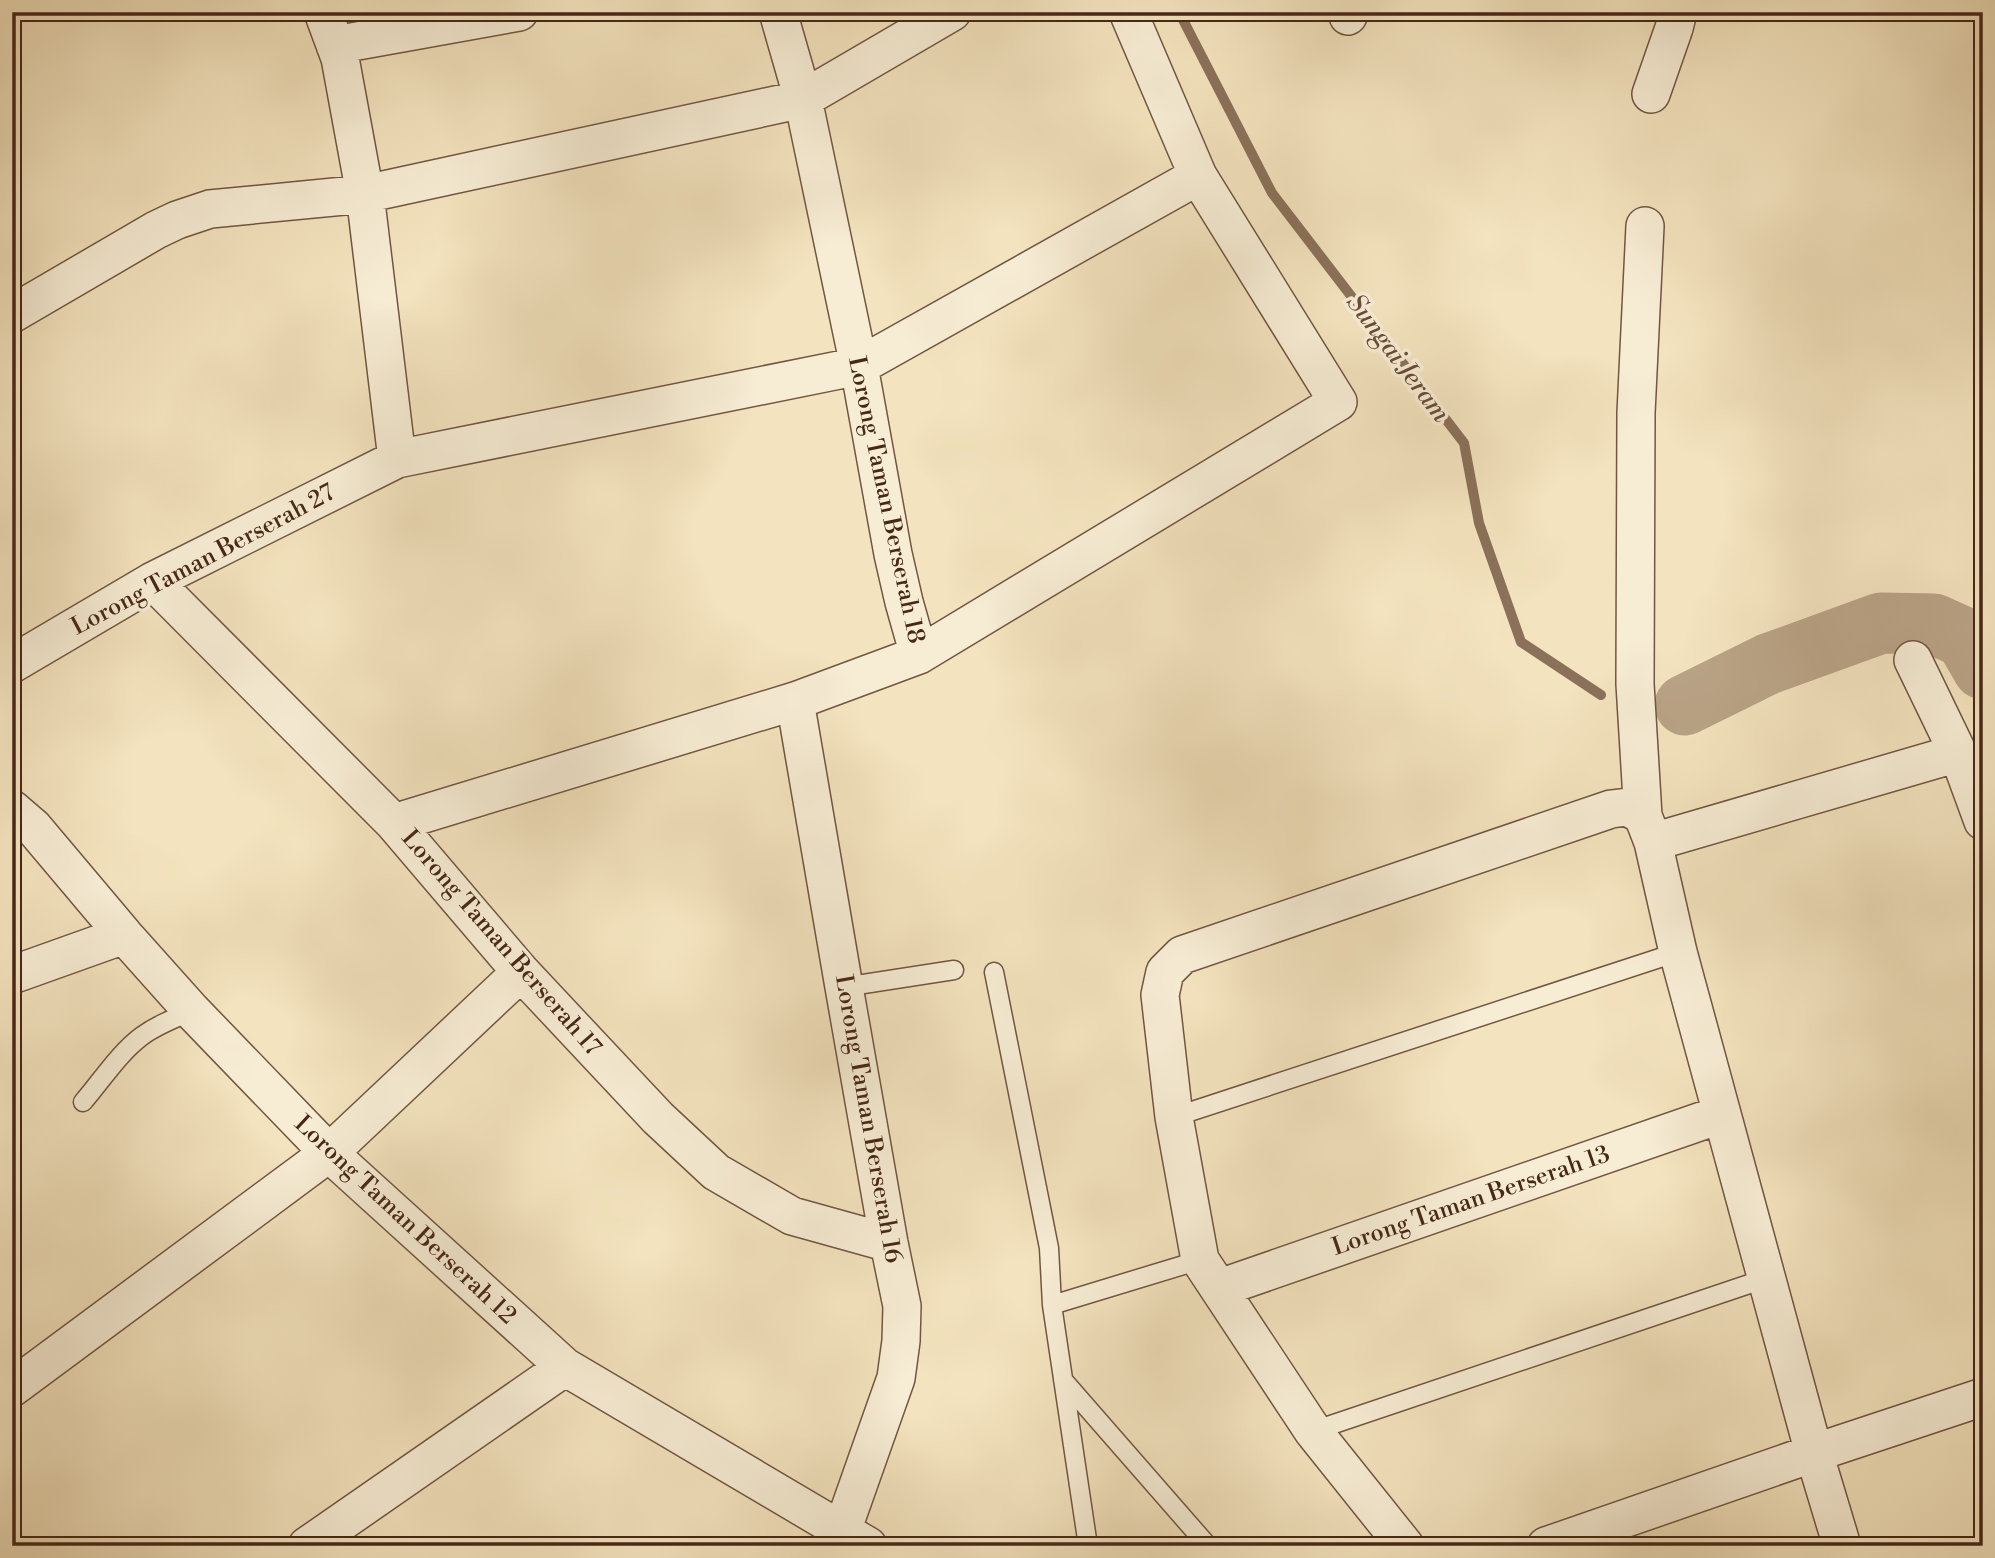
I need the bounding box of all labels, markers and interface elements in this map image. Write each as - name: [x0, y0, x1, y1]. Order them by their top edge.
- water label: Sungai Jeram: [1339, 288, 1457, 429]
- street label: Lorong Taman Berserah 18: [841, 354, 931, 646]
- street label: Lorong Taman Berserah 27: [66, 478, 340, 642]
- street label: Lorong Taman Berserah 17: [395, 824, 607, 1062]
- street label: Lorong Taman Berserah 16: [828, 972, 908, 1266]
- street label: Lorong Taman Berserah 12: [288, 1109, 522, 1331]
- street label: Lorong Taman Berserah 13: [1328, 1139, 1614, 1263]

